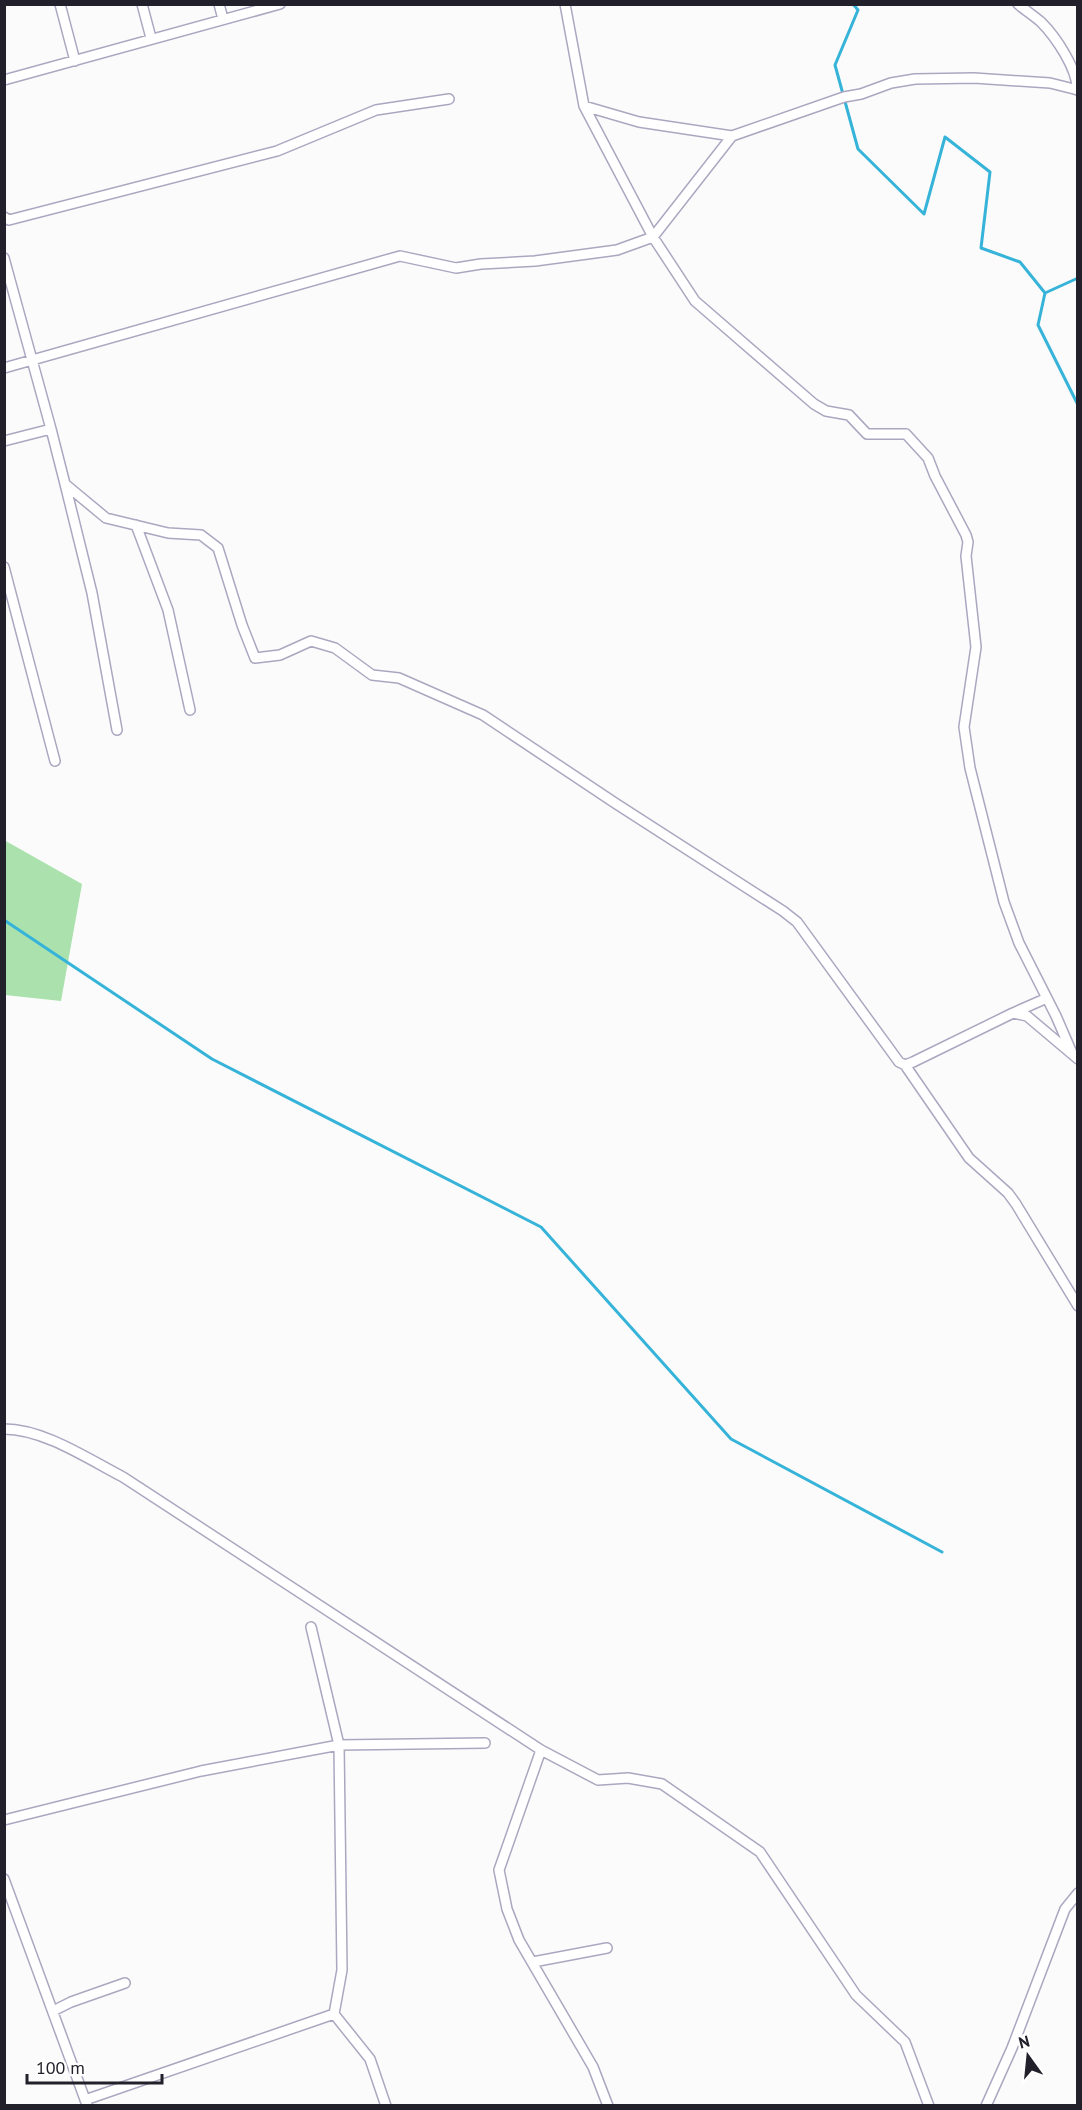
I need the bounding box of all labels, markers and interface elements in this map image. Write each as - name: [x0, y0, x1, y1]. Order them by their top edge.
- north arrow: [998, 2026, 1058, 2086]
- text: N: [1016, 2030, 1032, 2053]
- scale bar: [27, 2047, 162, 2085]
- text: 100 m: [36, 2056, 85, 2079]

